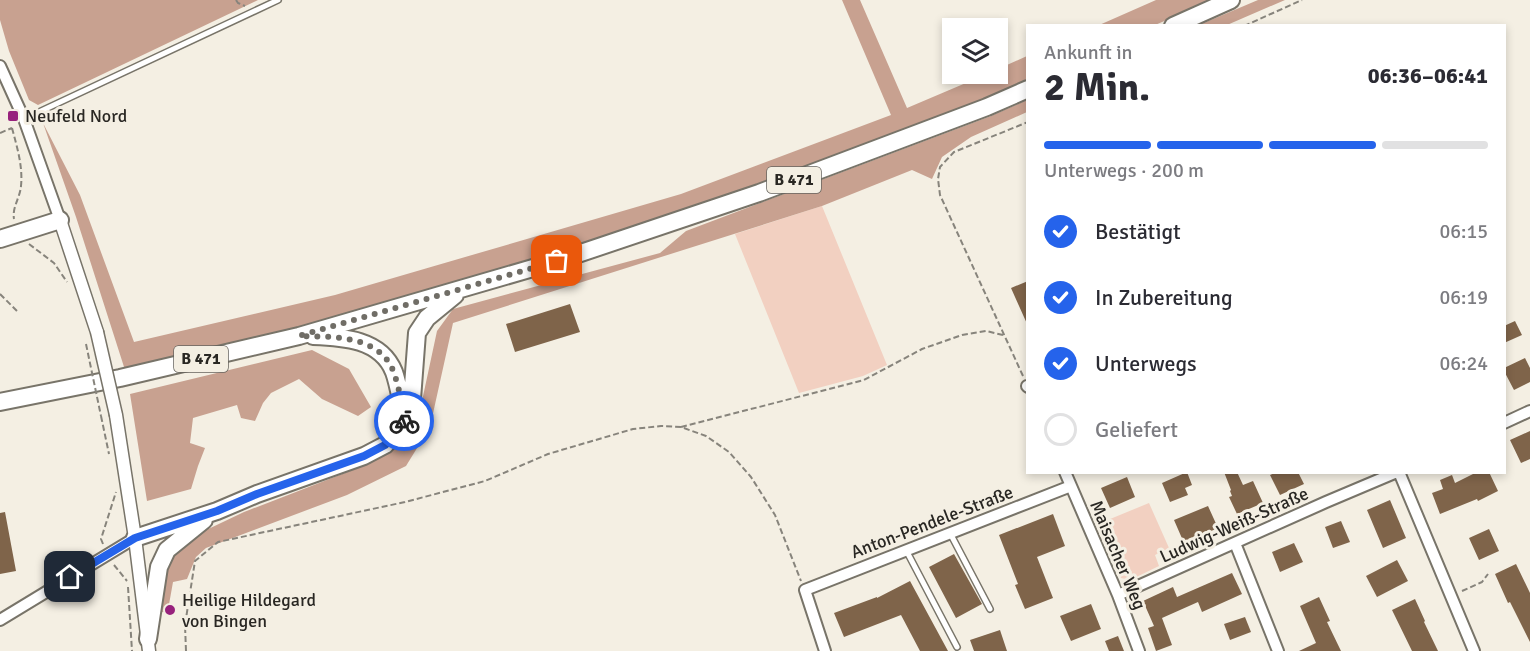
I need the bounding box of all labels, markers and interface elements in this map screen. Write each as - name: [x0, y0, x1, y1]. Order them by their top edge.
- map controls: [942, 18, 1008, 84]
- button: layers: [942, 18, 1008, 84]
- text: Ankunft in: [1044, 40, 1132, 65]
- text: 06:36–06:41: [1368, 62, 1488, 89]
- text: 2 Min.: [1044, 63, 1150, 111]
- place label: Neufeld Nord: [25, 105, 127, 127]
- marker: Neufeld Nord: [6, 109, 20, 123]
- text: Unterwegs · 200 m: [1044, 158, 1204, 183]
- road number: B 471: [767, 167, 821, 193]
- icon: check: [1044, 215, 1077, 248]
- text: Bestätigt: [1095, 218, 1181, 245]
- text: 06:15: [1439, 219, 1488, 244]
- pin: [531, 235, 582, 286]
- icon: bag: [540, 244, 573, 277]
- icon: check: [1044, 281, 1077, 314]
- text: In Zubereitung: [1095, 284, 1233, 311]
- text: 06:19: [1439, 285, 1488, 310]
- road number: B 471: [174, 346, 228, 372]
- icon: check: [1044, 347, 1077, 380]
- text: Unterwegs: [1095, 350, 1197, 377]
- text: 06:24: [1439, 351, 1488, 376]
- courier: [374, 391, 434, 451]
- icon: bike: [388, 405, 421, 438]
- text: Geliefert: [1095, 416, 1178, 443]
- street label: Anton-Pendele-Straße: [848, 481, 1016, 563]
- street label: Ludwig-Weiß-Straße: [1156, 482, 1312, 568]
- street label: Maisacher Weg: [1085, 497, 1151, 613]
- pin: [44, 551, 95, 602]
- icon: home: [53, 560, 86, 593]
- place label: Heilige Hildegard von Bingen: [182, 589, 316, 632]
- marker: Heilige Hildegard von Bingen: [163, 603, 177, 617]

